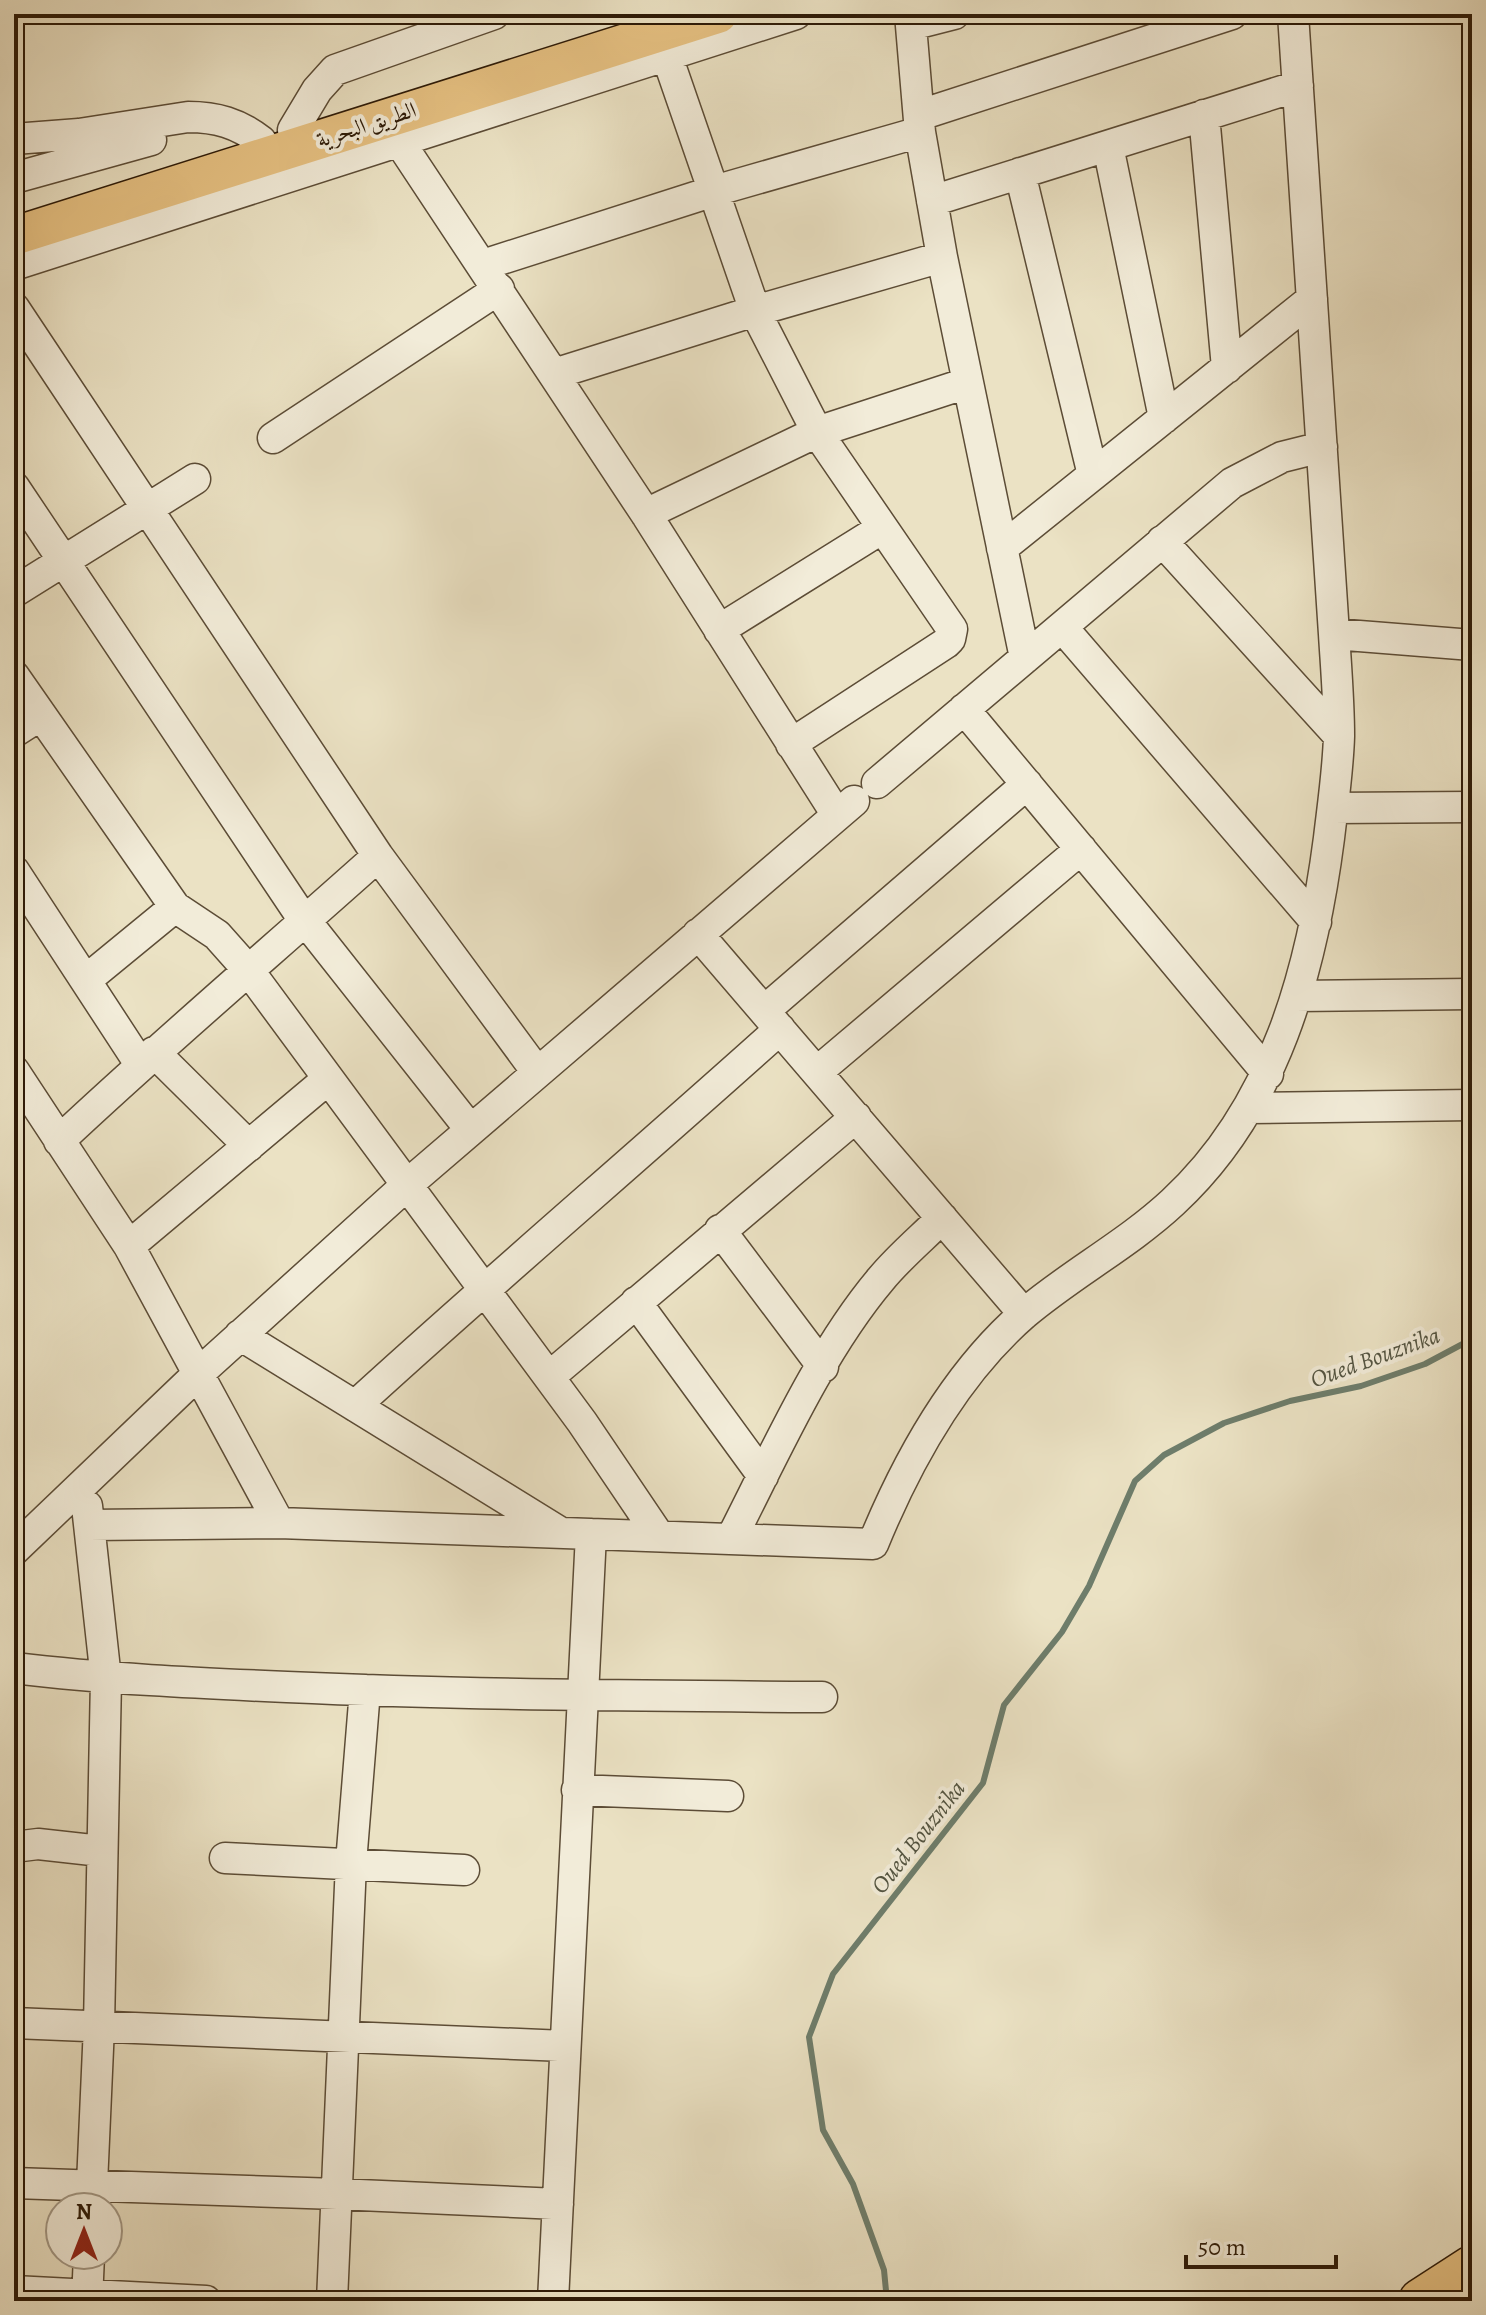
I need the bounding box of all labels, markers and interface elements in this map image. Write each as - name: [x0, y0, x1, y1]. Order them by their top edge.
- street label: الطريق البحرية: [313, 95, 420, 155]
- water label: Oued Bouznika: [1306, 1319, 1444, 1395]
- water label: Oued Bouznika: [864, 1774, 972, 1900]
- north arrow: [44, 2191, 124, 2271]
- text: N: [76, 2197, 92, 2227]
- scale bar: [1186, 2219, 1336, 2269]
- text: 50 m: [1198, 2231, 1246, 2263]

